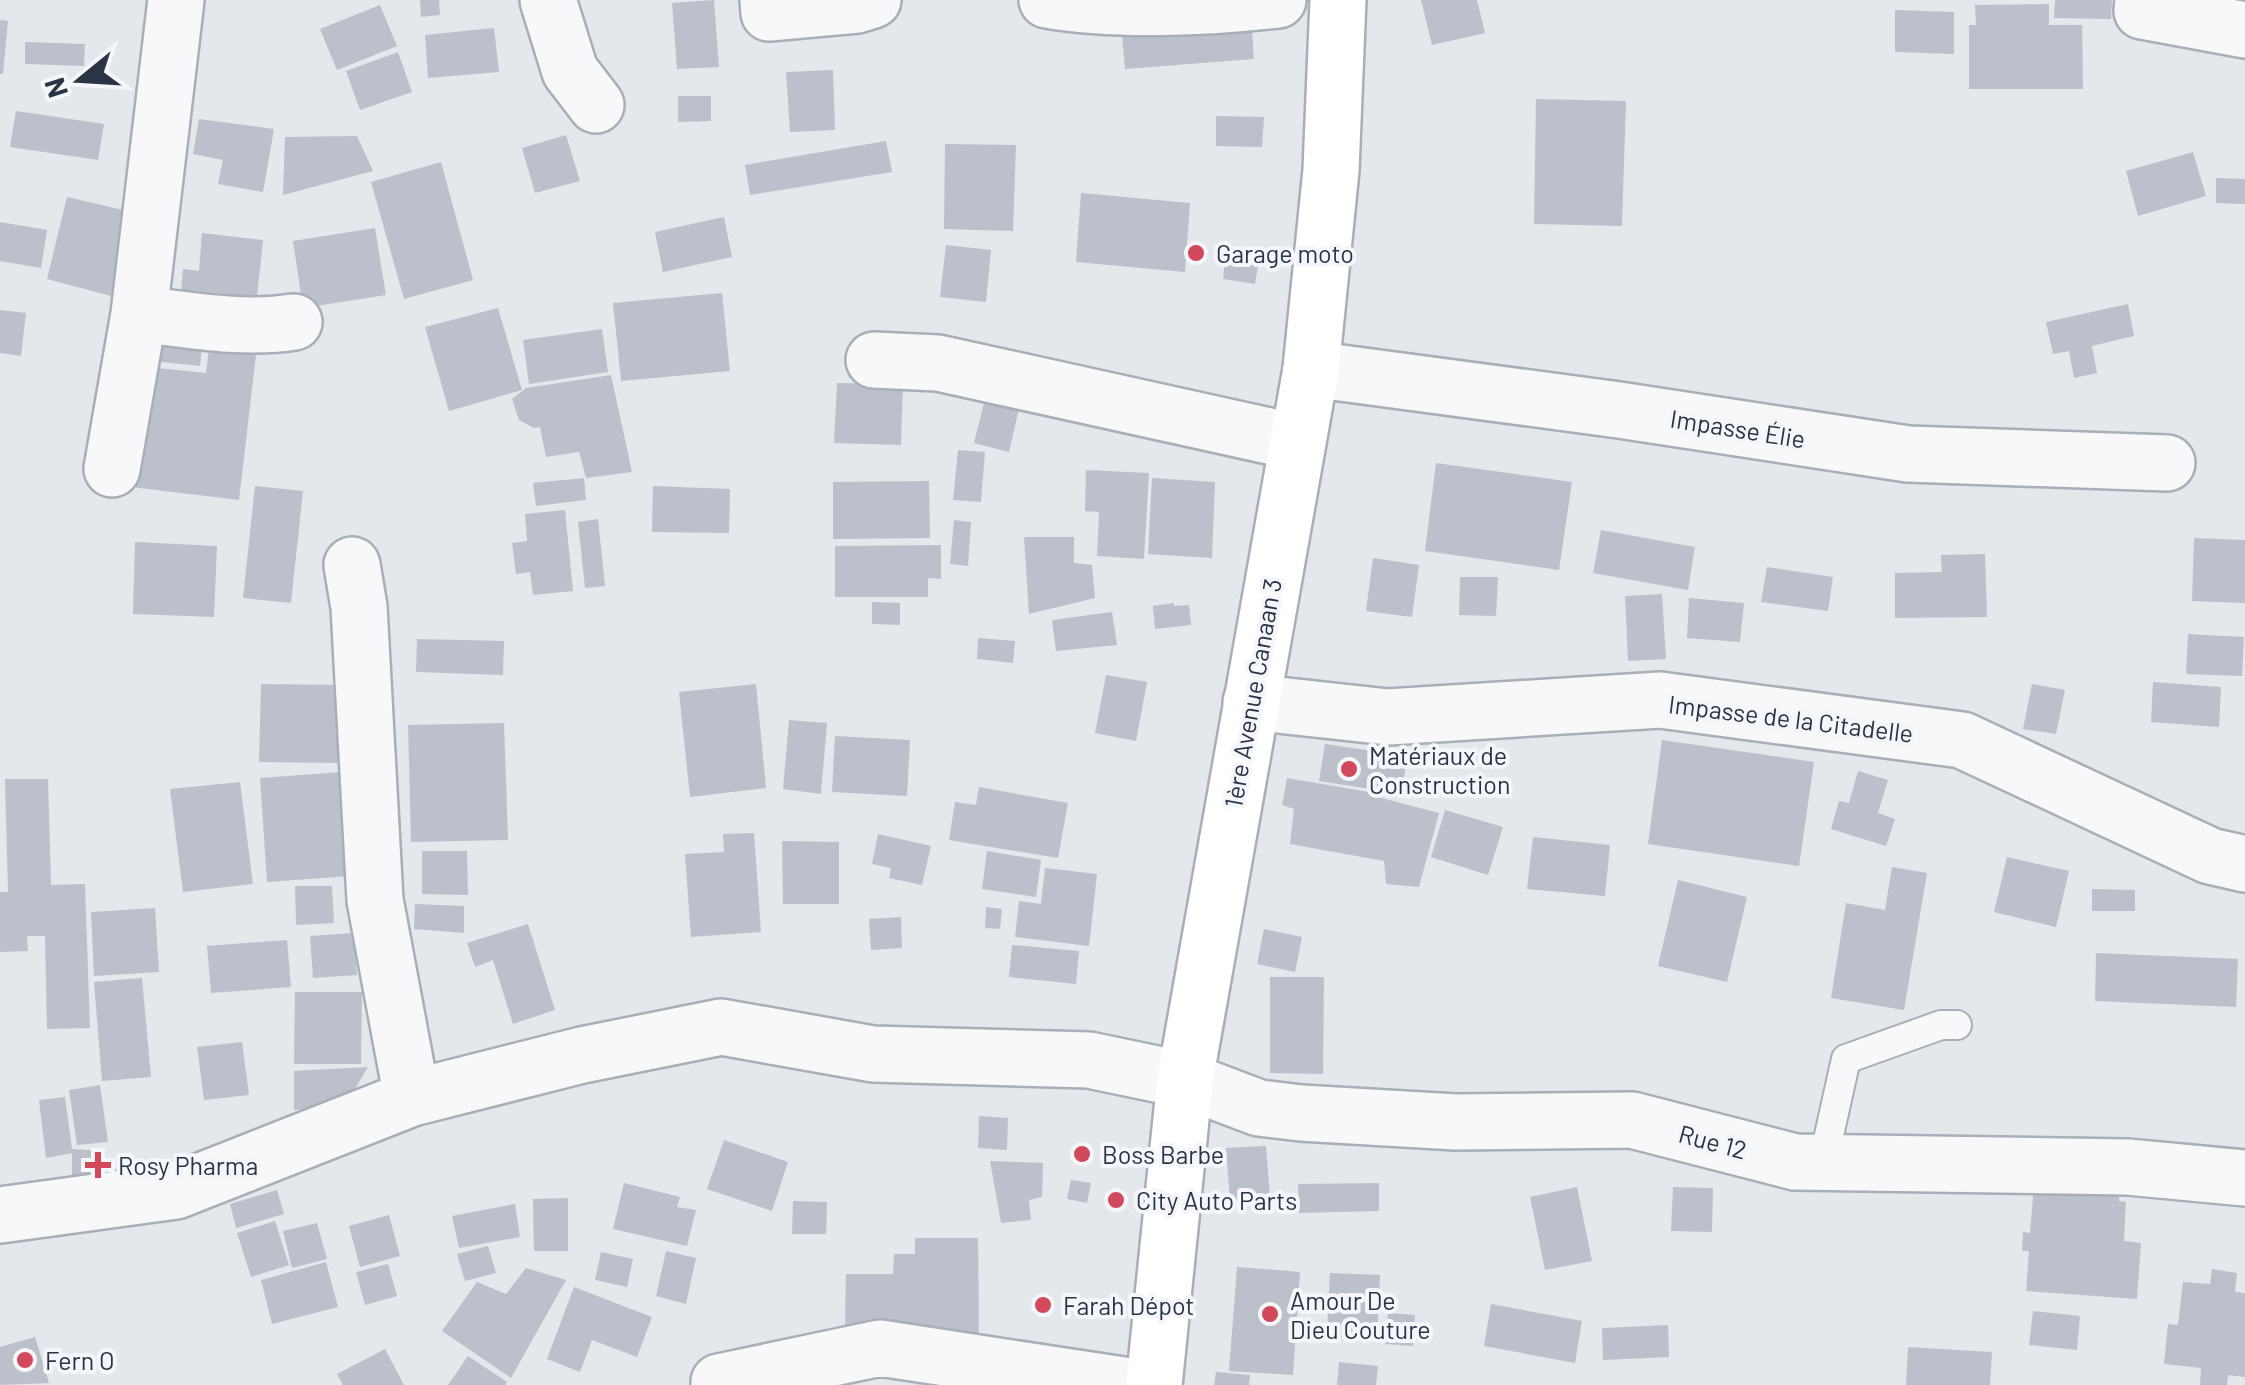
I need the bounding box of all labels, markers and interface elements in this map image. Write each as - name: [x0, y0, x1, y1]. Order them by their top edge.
- north arrow: [30, 30, 130, 130]
- text: N: [36, 74, 74, 102]
- place label: Garage moto: [1216, 238, 1354, 268]
- marker: Garage moto: [1185, 242, 1207, 264]
- street label: Impasse Élie: [1668, 403, 1808, 453]
- street label: 1ère Avenue Canaan 3: [1217, 576, 1287, 810]
- street label: Impasse de la Citadelle: [1667, 688, 1915, 748]
- place label: Matériaux de Construction: [1369, 740, 1510, 799]
- marker: Matériaux de Construction: [1338, 758, 1360, 780]
- street label: Rue 12: [1676, 1118, 1750, 1164]
- place label: Boss Barbe: [1102, 1139, 1224, 1169]
- marker: Boss Barbe: [1071, 1143, 1093, 1165]
- place label: Rosy Pharma: [118, 1150, 258, 1180]
- marker: Rosy Pharma: [87, 1154, 109, 1176]
- place label: City Auto Parts: [1136, 1185, 1297, 1215]
- marker: City Auto Parts: [1105, 1189, 1127, 1211]
- place label: Amour De Dieu Couture: [1290, 1285, 1431, 1344]
- place label: Farah Dépot: [1063, 1290, 1194, 1320]
- marker: Farah Dépot: [1032, 1294, 1054, 1316]
- marker: Amour De Dieu Couture: [1259, 1303, 1281, 1325]
- place label: Fern O: [45, 1345, 115, 1375]
- marker: Fern O: [14, 1349, 36, 1371]

